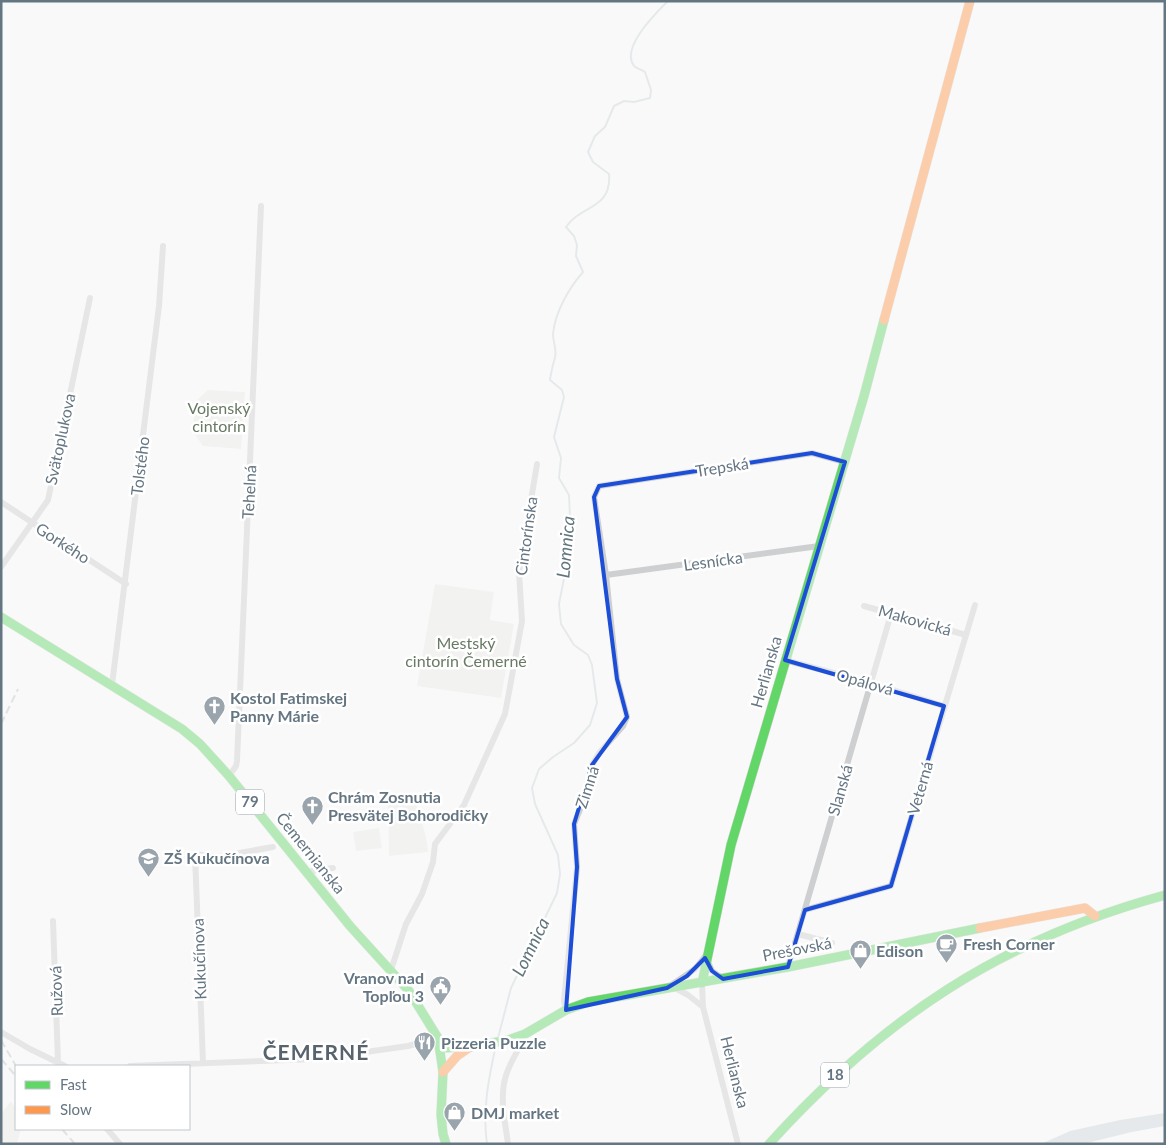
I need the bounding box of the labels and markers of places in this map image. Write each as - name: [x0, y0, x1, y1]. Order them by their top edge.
- place label: Kostol Fatimskej Panny Márie: [230, 688, 347, 725]
- church icon: Kostol Fatimskej Panny Márie: [202, 695, 226, 726]
- place label: Chrám Zosnutia Presvätej Bohorodičky: [328, 787, 489, 824]
- church icon: Chrám Zosnutia Presvätej Bohorodičky: [300, 794, 324, 825]
- school or university icon: ZŠ Kukučínova: [136, 846, 160, 877]
- place label: ZŠ Kukučínova: [164, 848, 270, 867]
- cafe icon: Fresh Corner: [935, 932, 959, 963]
- place label: Fresh Corner: [963, 934, 1055, 953]
- shop icon: Edison: [848, 939, 872, 970]
- place label: Edison: [876, 941, 923, 960]
- place label: Vranov nad Topľou 3: [343, 968, 424, 1005]
- public building icon: Vranov nad Topľou 3: [428, 975, 452, 1006]
- restaurant icon: Pizzeria Puzzle: [413, 1031, 437, 1062]
- place label: Pizzeria Puzzle: [441, 1033, 547, 1052]
- shop icon: DMJ market: [443, 1101, 467, 1132]
- place label: DMJ market: [471, 1103, 559, 1122]

